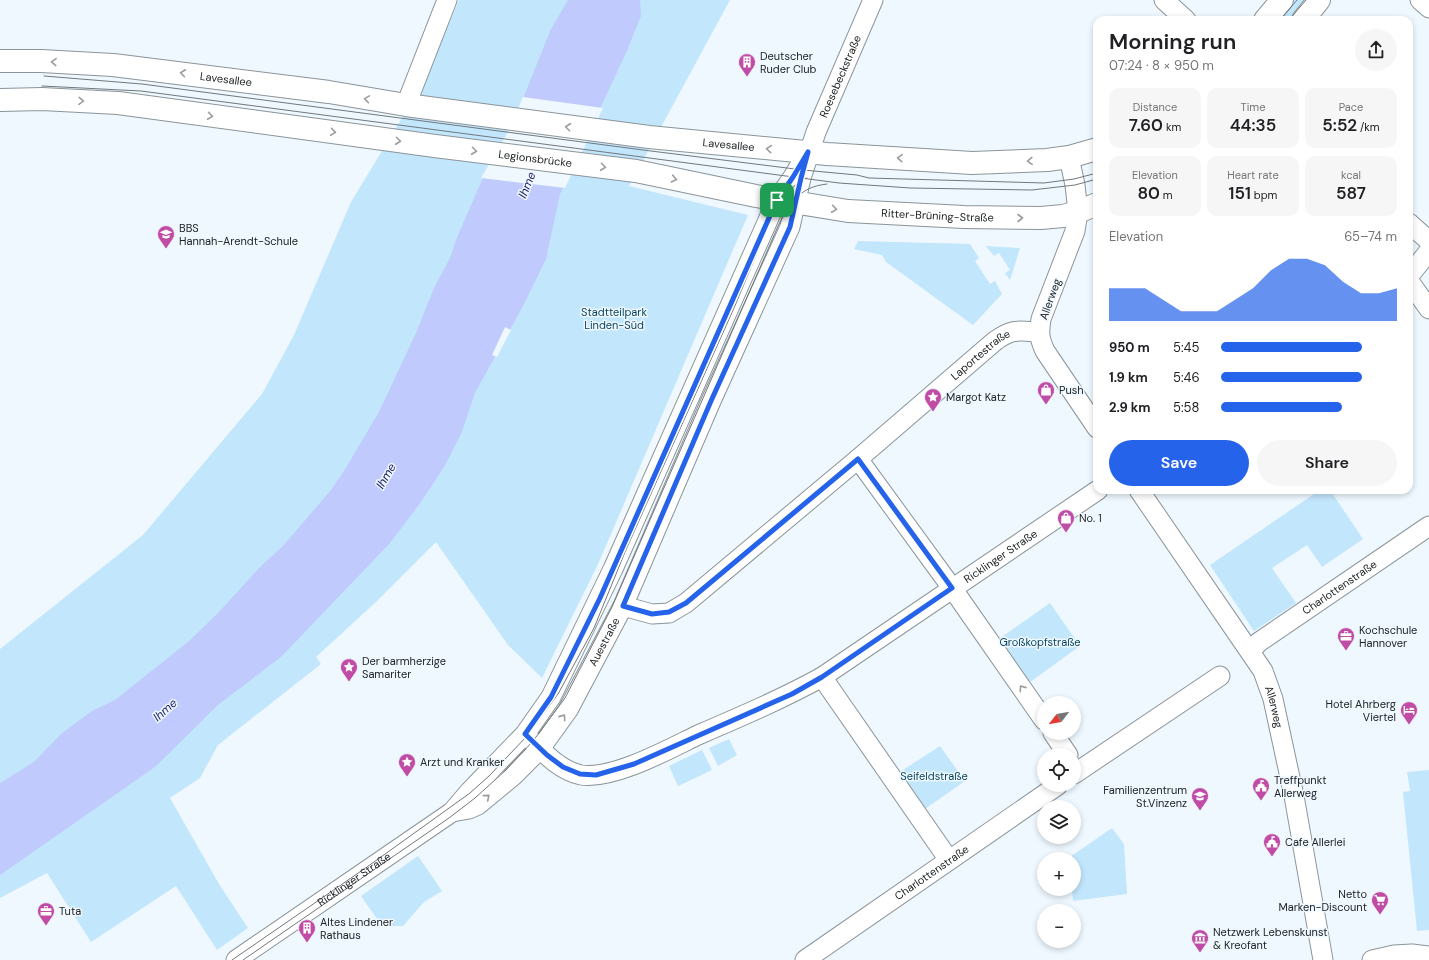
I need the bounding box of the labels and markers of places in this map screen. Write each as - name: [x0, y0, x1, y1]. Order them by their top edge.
- place label: Deutscher Ruder Club: [760, 49, 817, 76]
- building icon: Deutscher Ruder Club: [737, 52, 757, 77]
- pin: [760, 183, 794, 217]
- place label: BBS Hannah-Arendt-Schule: [179, 221, 298, 248]
- school or university icon: BBS Hannah-Arendt-Schule: [156, 224, 176, 249]
- shop icon: Push: [1036, 380, 1056, 405]
- place label: Push: [1059, 383, 1084, 397]
- place icon: Margot Katz: [923, 387, 943, 412]
- place label: Margot Katz: [946, 390, 1006, 404]
- shop icon: No. 1: [1056, 508, 1076, 533]
- place label: No. 1: [1079, 511, 1102, 525]
- place label: Kochschule Hannover: [1359, 623, 1417, 650]
- office icon: Kochschule Hannover: [1336, 626, 1356, 651]
- place label: Der barmherzige Samariter: [362, 654, 446, 681]
- place icon: Der barmherzige Samariter: [339, 657, 359, 682]
- place label: Hotel Ahrberg Viertel: [1326, 697, 1396, 724]
- hotel icon: Hotel Ahrberg Viertel: [1399, 700, 1419, 725]
- place icon: Arzt und Kranker: [397, 752, 417, 777]
- place label: Arzt und Kranker: [420, 755, 504, 769]
- place label: Treffpunkt Allerweg: [1274, 773, 1327, 800]
- public building icon: Treffpunkt Allerweg: [1251, 776, 1271, 801]
- place label: Familienzentrum St.Vinzenz: [1103, 783, 1187, 810]
- school or university icon: Familienzentrum St.Vinzenz: [1190, 786, 1210, 811]
- public building icon: Cafe Allerlei: [1262, 832, 1282, 857]
- place label: Cafe Allerlei: [1285, 835, 1345, 849]
- place label: Netto Marken-Discount: [1279, 887, 1367, 914]
- supermarket icon: Netto Marken-Discount: [1370, 890, 1390, 915]
- office icon: Tuta: [36, 901, 56, 926]
- place label: Tuta: [59, 904, 81, 918]
- place label: Altes Lindener Rathaus: [320, 915, 393, 942]
- building icon: Altes Lindener Rathaus: [297, 918, 317, 943]
- place label: Netzwerk Lebenskunst & Kreofant: [1213, 925, 1328, 952]
- museum icon: Netzwerk Lebenskunst & Kreofant: [1190, 928, 1210, 953]

